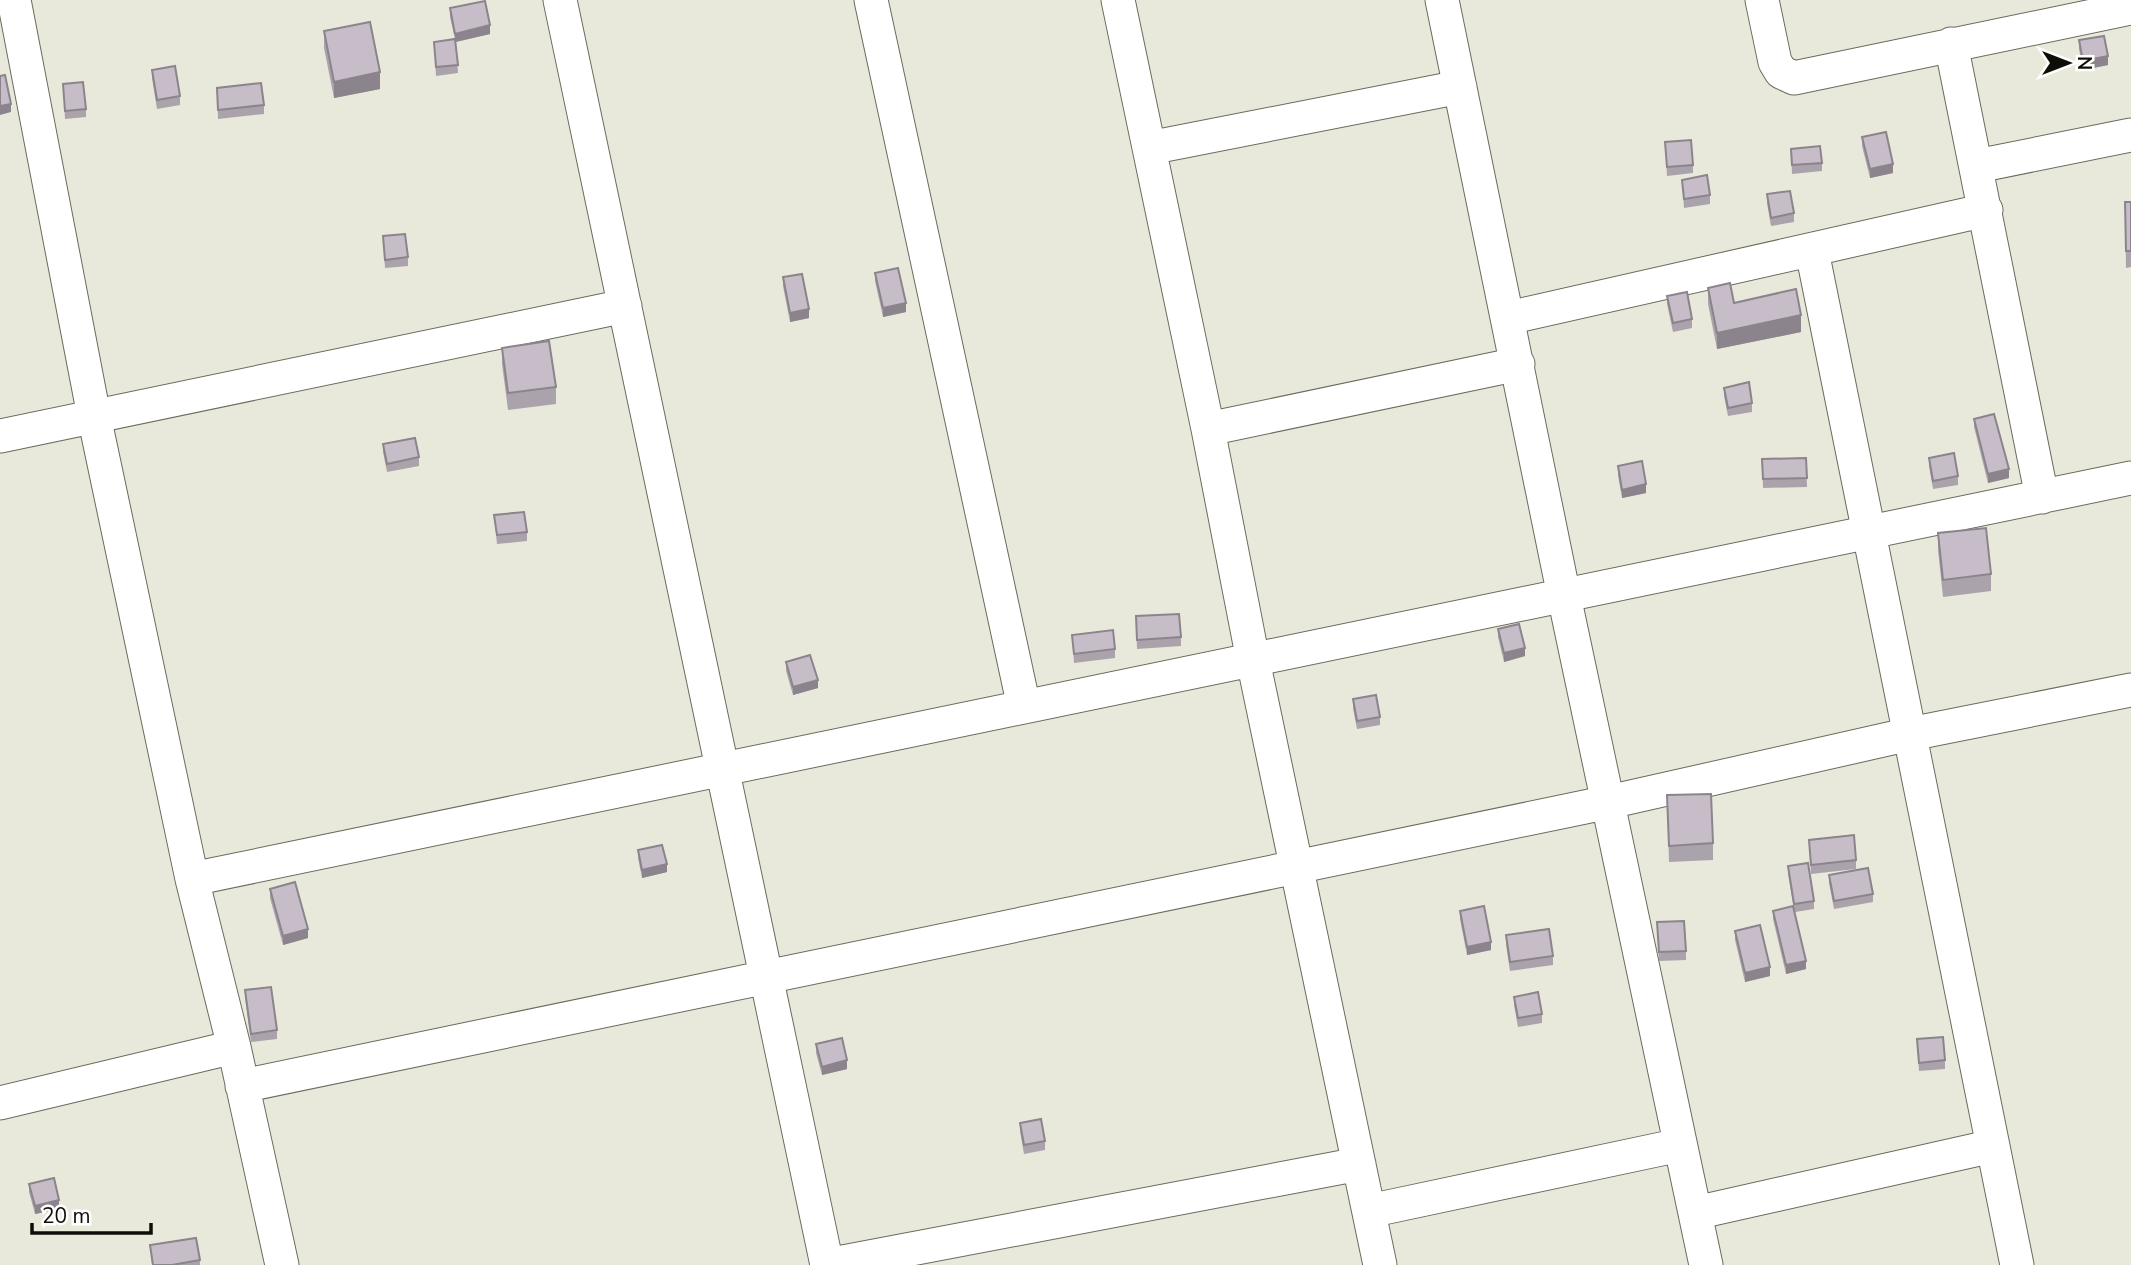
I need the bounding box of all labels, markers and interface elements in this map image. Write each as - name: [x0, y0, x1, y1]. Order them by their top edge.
- north arrow: [2033, 28, 2103, 98]
- text: N: [2071, 56, 2097, 70]
- scale bar: [32, 1192, 150, 1236]
- text: 20 m: [42, 1202, 91, 1230]

